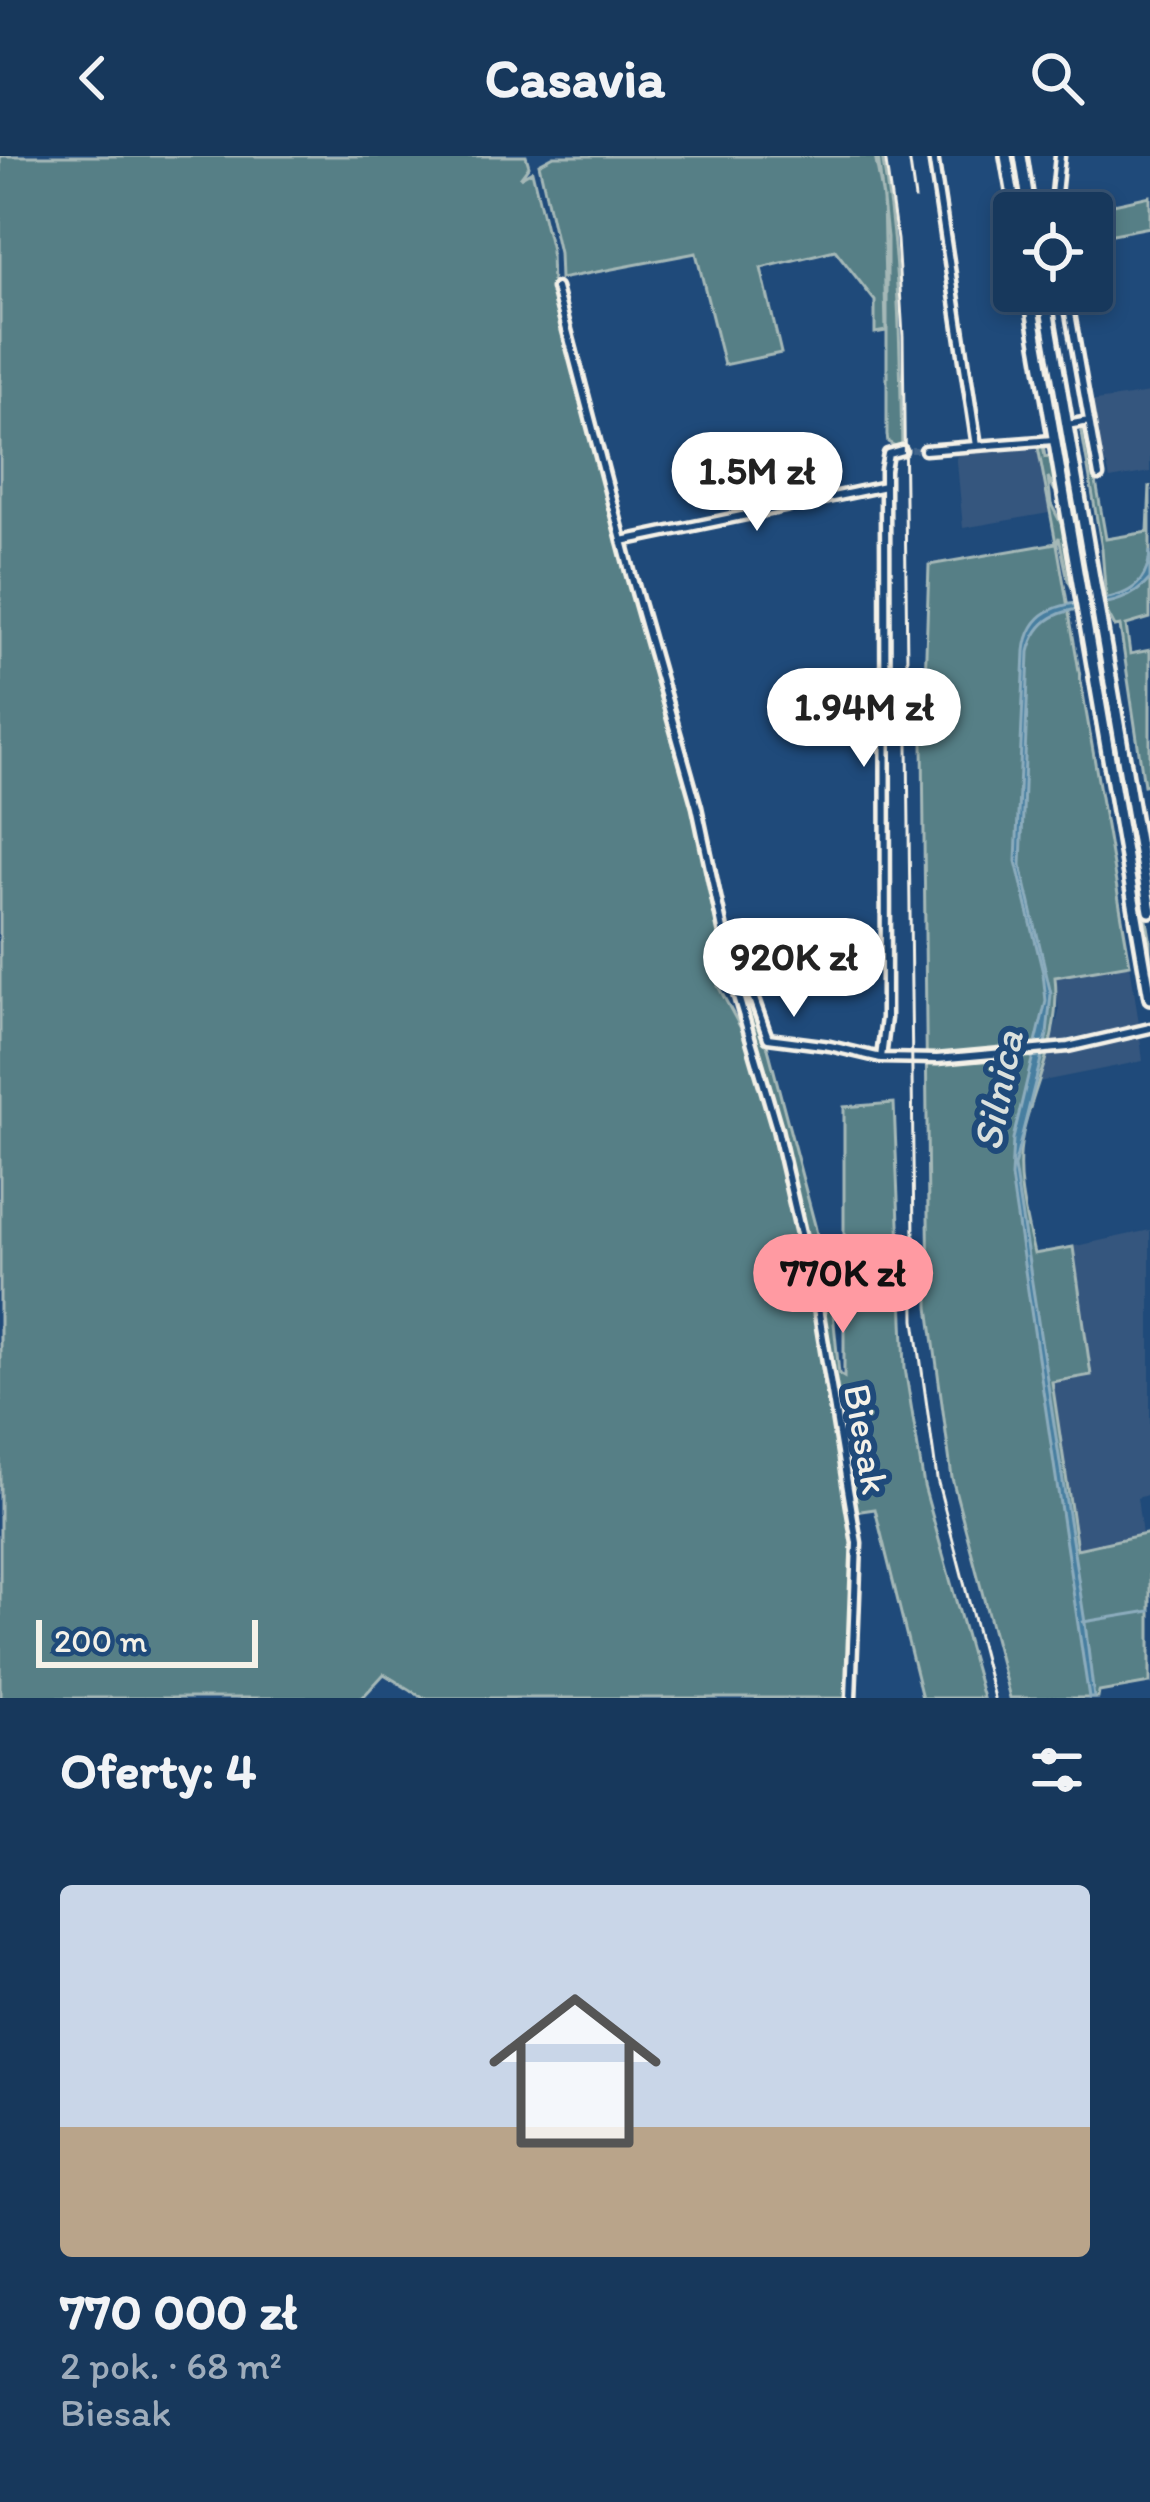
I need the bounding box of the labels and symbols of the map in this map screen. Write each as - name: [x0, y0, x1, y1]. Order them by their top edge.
- pin: 1.5M zł: [646, 432, 868, 534]
- pin: 1.94M zł: [740, 668, 988, 770]
- pin: 920K zł: [683, 918, 905, 1020]
- water label: Silnica: [961, 1026, 1034, 1154]
- pin: 770K zł: [732, 1234, 954, 1336]
- street label: Biesak: [834, 1380, 899, 1498]
- scale bar: [36, 1614, 258, 1667]

